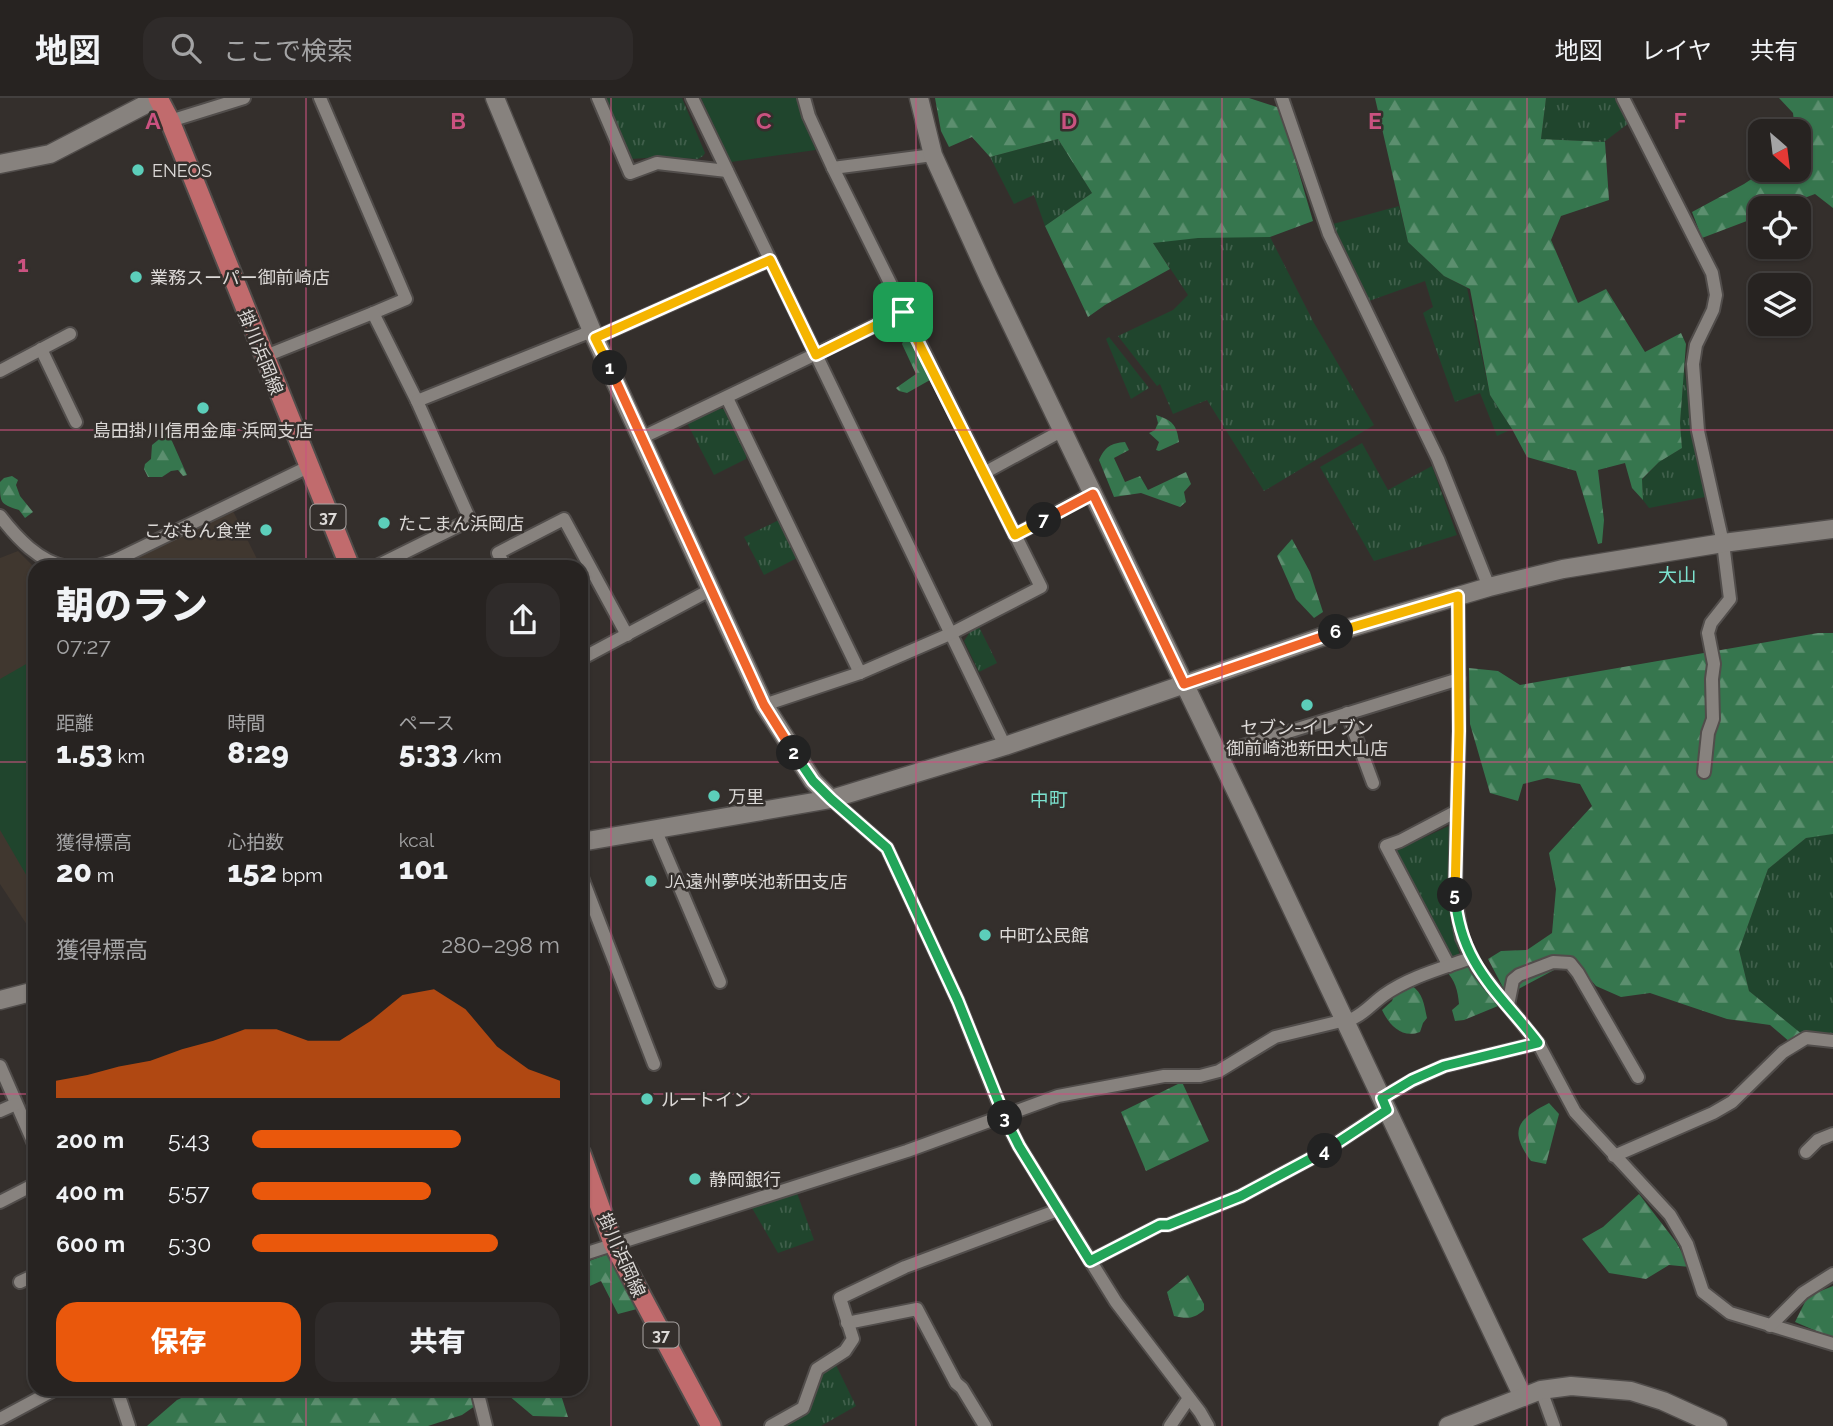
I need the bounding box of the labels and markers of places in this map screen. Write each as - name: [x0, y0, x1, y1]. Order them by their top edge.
- place label: ENEOS: [152, 160, 212, 181]
- marker: ENEOS: [130, 162, 146, 178]
- place label: 業務スーパー御前崎店: [150, 267, 330, 288]
- marker: 業務スーパー御前崎店: [128, 269, 144, 285]
- pin: [873, 282, 933, 342]
- pin: 1: [592, 350, 628, 386]
- marker: 島田掛川信用金庫 浜岡支店: [195, 400, 211, 416]
- place label: 島田掛川信用金庫 浜岡支店: [93, 420, 313, 441]
- pin: 7: [1026, 502, 1062, 538]
- place label: たこまん浜岡店: [398, 513, 524, 534]
- marker: たこまん浜岡店: [376, 515, 392, 531]
- place label: こなもん食堂: [144, 520, 252, 541]
- marker: こなもん食堂: [258, 522, 274, 538]
- pin: 6: [1318, 614, 1354, 650]
- marker: セブン‐イレブン 御前崎池新田大山店: [1299, 697, 1315, 713]
- place label: セブン‐イレブン 御前崎池新田大山店: [1226, 717, 1388, 759]
- pin: 2: [776, 736, 812, 770]
- place label: 万里: [728, 786, 764, 807]
- marker: 万里: [706, 788, 722, 804]
- place label: JA遠州夢咲池新田支店: [665, 871, 848, 892]
- marker: JA遠州夢咲池新田支店: [643, 873, 659, 889]
- pin: 5: [1438, 878, 1472, 912]
- place label: 中町公民館: [999, 925, 1089, 946]
- marker: 中町公民館: [977, 927, 993, 943]
- place label: ルートイン: [661, 1089, 751, 1110]
- marker: ルートイン: [639, 1091, 655, 1107]
- pin: 3: [988, 1100, 1023, 1136]
- pin: 4: [1308, 1134, 1342, 1168]
- place label: 静岡銀行: [709, 1169, 781, 1190]
- marker: 静岡銀行: [687, 1171, 703, 1187]

